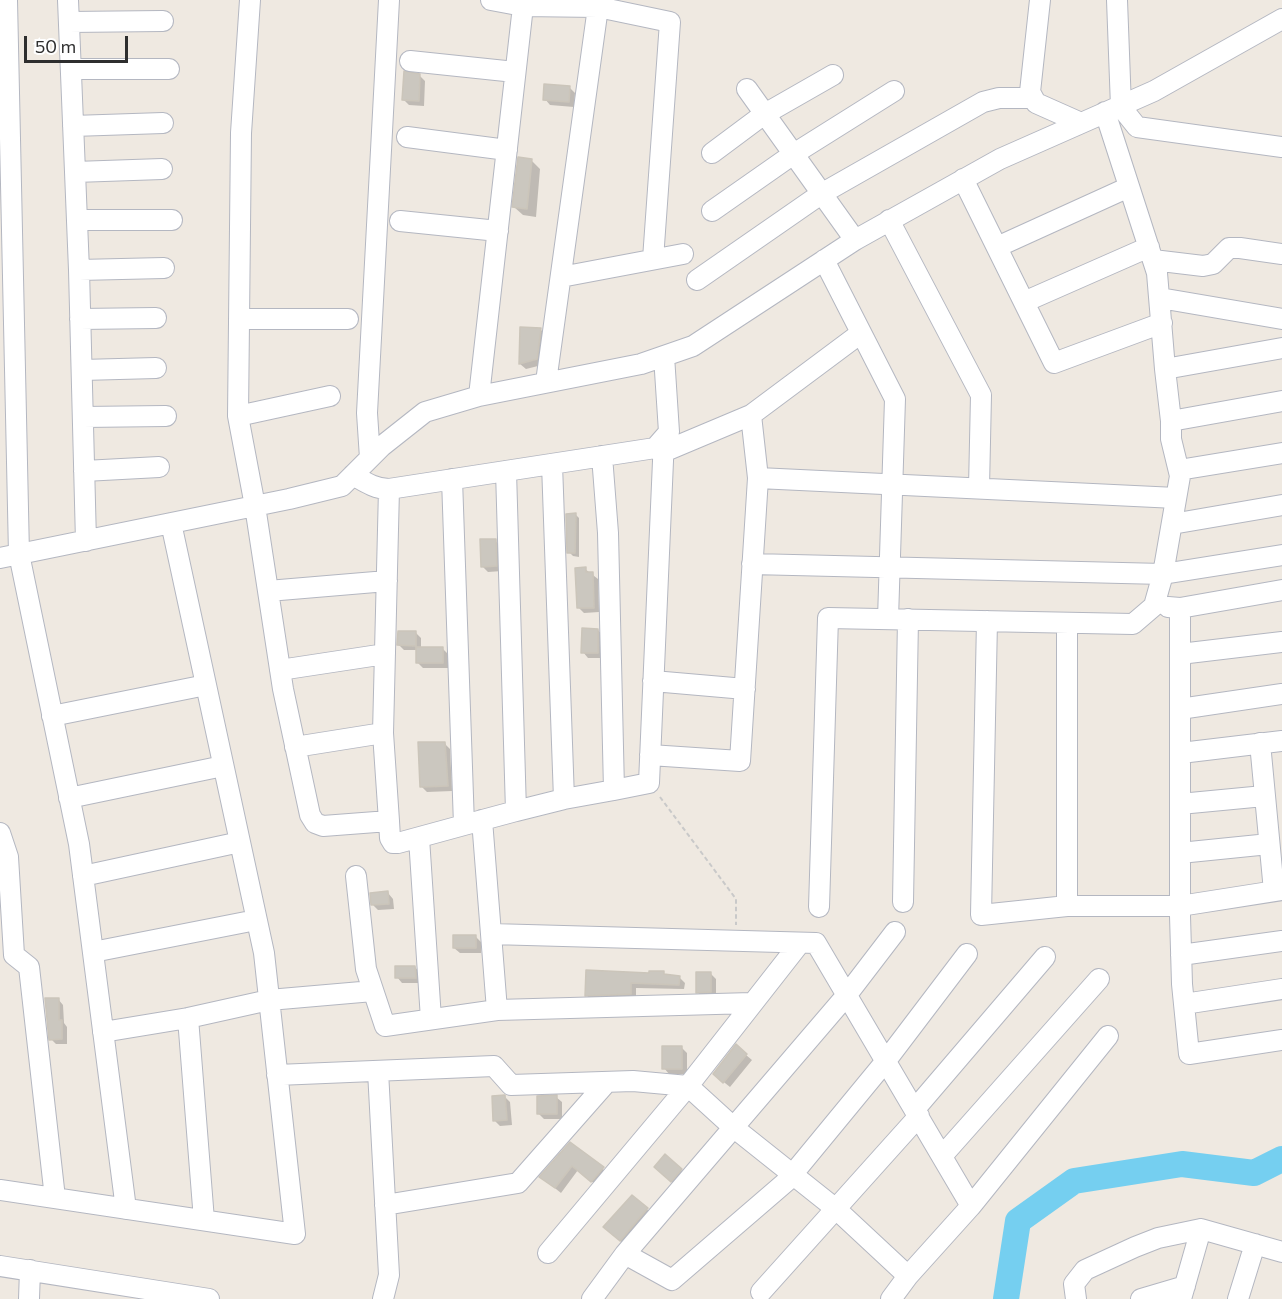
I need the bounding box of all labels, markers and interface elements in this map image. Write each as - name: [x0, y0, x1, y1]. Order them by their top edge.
- scale bar: [27, 24, 130, 62]
- text: 50 m: [35, 35, 76, 57]

